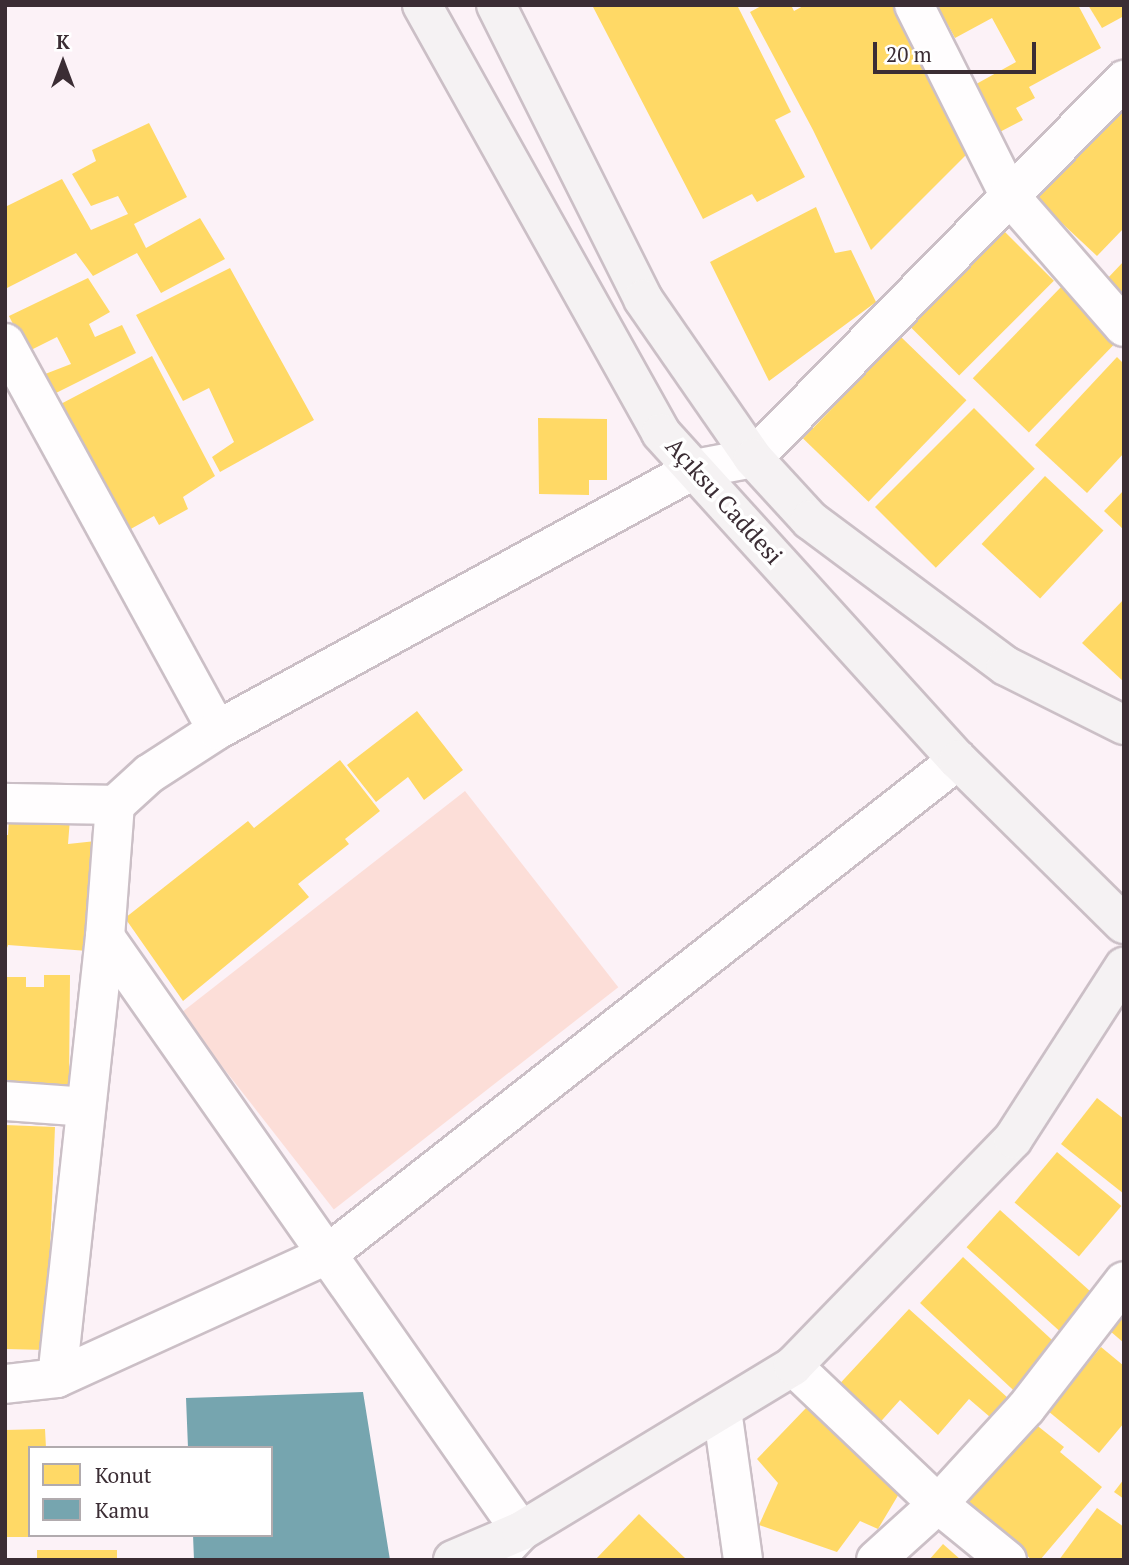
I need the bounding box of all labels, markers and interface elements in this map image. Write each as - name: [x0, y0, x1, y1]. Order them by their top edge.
- north arrow: [28, 28, 98, 98]
- scale bar: [877, 28, 1040, 72]
- text: K: [56, 29, 70, 54]
- text: 20 m: [886, 40, 932, 68]
- street label: Açıksu Caddesi: [660, 432, 788, 570]
- legend: [28, 1446, 273, 1537]
- text: Konut: [95, 1461, 152, 1489]
- text: Kamu: [95, 1496, 149, 1524]

